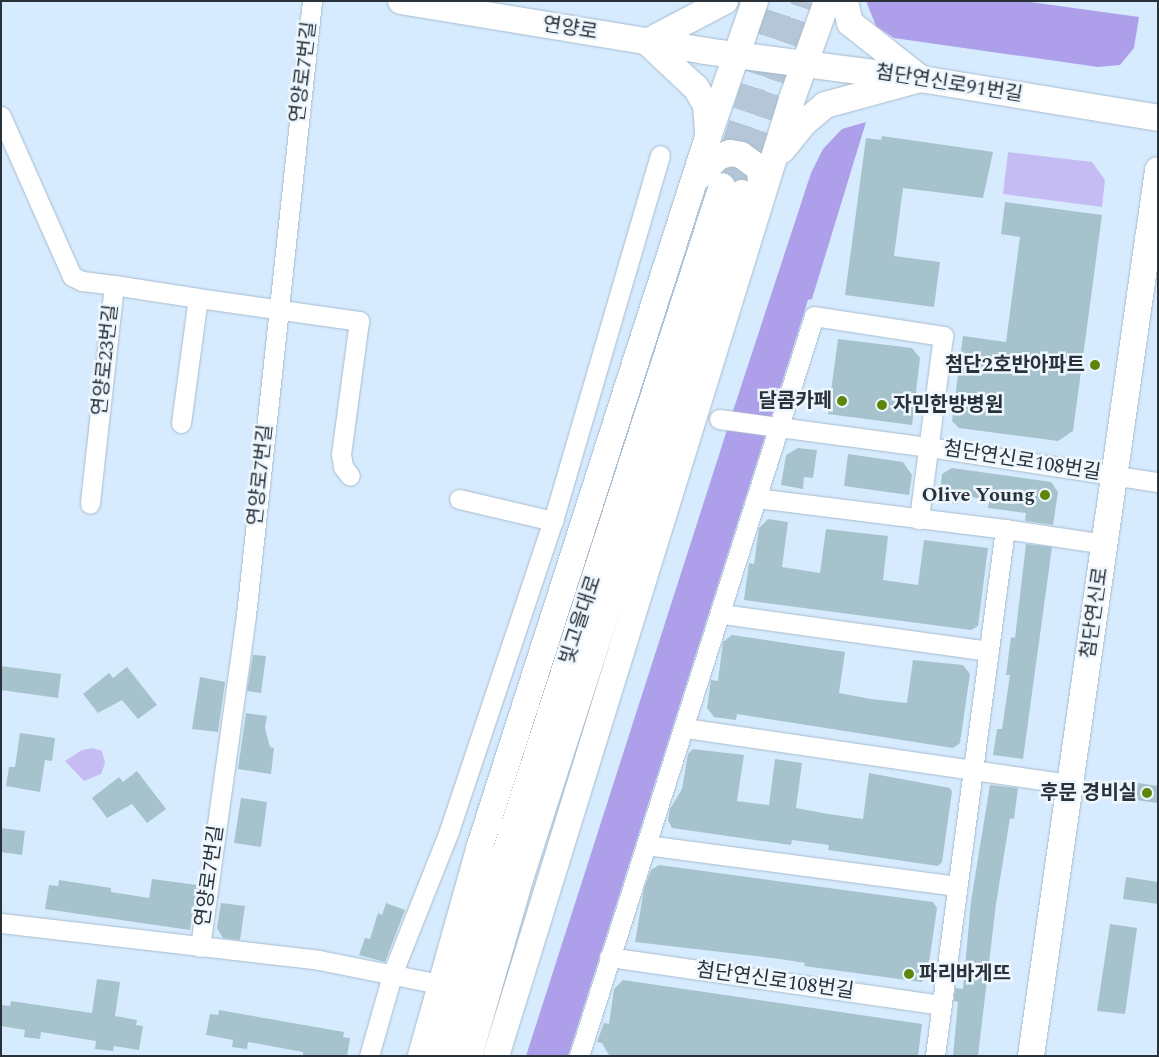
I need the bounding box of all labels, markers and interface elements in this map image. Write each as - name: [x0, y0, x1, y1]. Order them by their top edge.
- street label: 연양로: [541, 13, 599, 45]
- street label: 연양로7번길: [286, 20, 322, 124]
- street label: 첨단연신로91번길: [874, 61, 1024, 107]
- street label: 연양로23번길: [88, 303, 124, 417]
- place label: 첨단2호반아파트: [945, 353, 1085, 377]
- marker: 첨단2호반아파트: [1089, 359, 1101, 371]
- place label: 달콤카페: [758, 389, 832, 413]
- place label: 자민한방병원: [893, 393, 1003, 417]
- marker: 달콤카페: [836, 395, 848, 407]
- marker: 자민한방병원: [875, 398, 889, 412]
- street label: 연양로7번길: [244, 423, 278, 527]
- street label: 첨단연신로108번길: [942, 437, 1102, 485]
- place label: Olive Young: [922, 483, 1035, 507]
- marker: Olive Young: [1039, 489, 1051, 501]
- street label: 첨단연신로: [1077, 566, 1113, 660]
- street label: 빛고을대로: [555, 573, 607, 667]
- place label: 후문 경비실: [1040, 781, 1137, 805]
- marker: 후문 경비실: [1141, 787, 1153, 799]
- street label: 연양로7번길: [191, 824, 229, 928]
- street label: 첨단연신로108번길: [695, 958, 855, 1004]
- place label: 파리바게뜨: [919, 962, 1011, 986]
- marker: 파리바게뜨: [903, 968, 915, 980]

